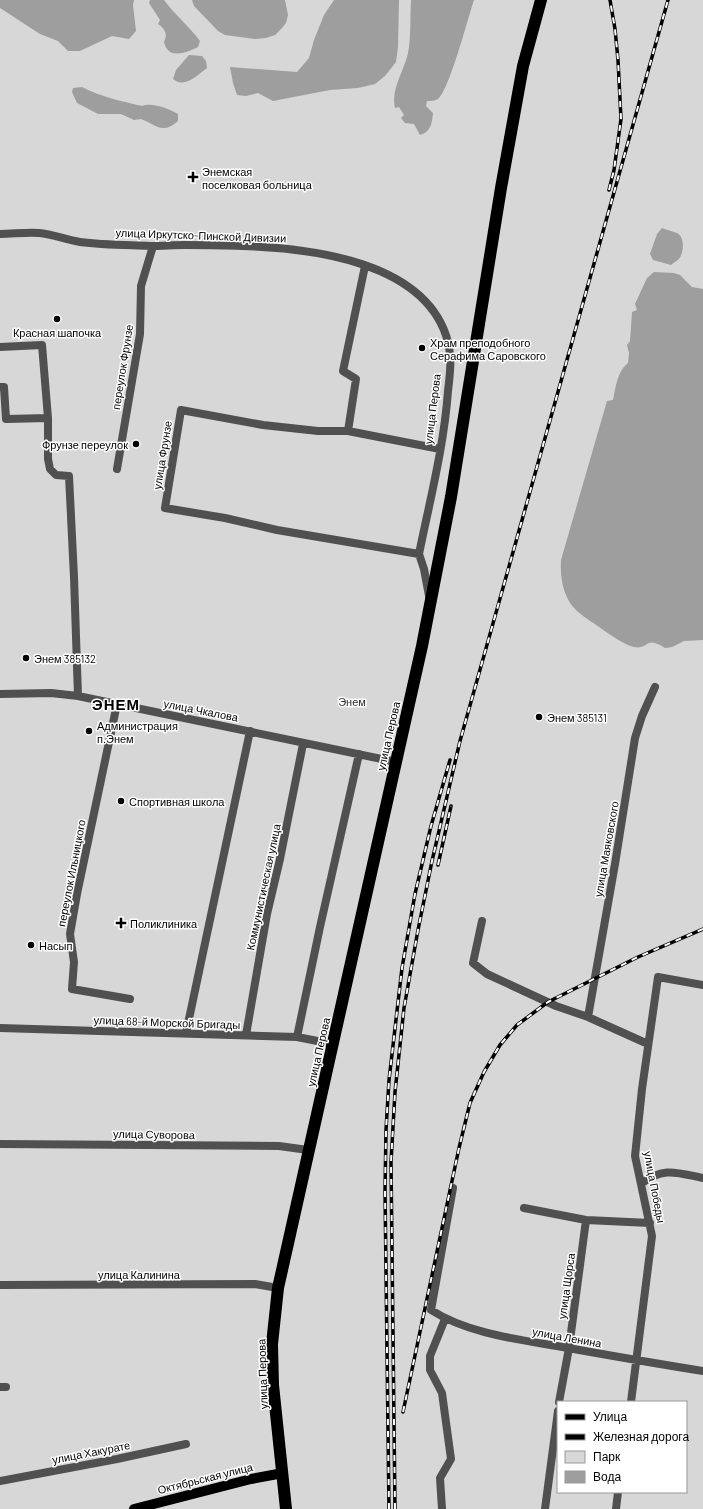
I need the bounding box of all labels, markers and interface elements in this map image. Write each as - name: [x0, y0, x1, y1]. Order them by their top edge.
- place label: Энемская поселковая больница: [202, 165, 313, 191]
- marker: Энемская поселковая больница: [187, 171, 199, 183]
- street label: улица Иркутско-Пинской Дивизии: [116, 226, 286, 244]
- marker: Красная шапочка: [52, 314, 62, 324]
- street label: переулок Фрунзе: [109, 323, 135, 411]
- place label: Красная шапочка: [13, 326, 102, 339]
- place label: Храм преподобного Серафима Саровского: [430, 336, 546, 362]
- marker: Храм преподобного Серафима Саровского: [417, 343, 427, 353]
- street label: улица Перова: [421, 372, 443, 445]
- street label: улица Фрунзе: [150, 420, 174, 490]
- place label: Фрунзе переулок: [42, 438, 128, 451]
- marker: Фрунзе переулок: [131, 439, 141, 449]
- place label: Энем 385132: [34, 652, 96, 665]
- marker: Энем 385132: [21, 653, 31, 663]
- district label: ЭНЕМ: [92, 695, 140, 713]
- park label: Энем: [338, 695, 366, 708]
- street label: улица Чкалова: [163, 696, 240, 724]
- street label: улица Перова: [374, 699, 402, 772]
- place label: Энем 385131: [547, 711, 607, 724]
- marker: Энем 385131: [534, 712, 544, 722]
- place label: Администрация п.Энем: [97, 719, 178, 745]
- marker: Администрация п.Энем: [84, 726, 94, 736]
- place label: Спортивная школа: [129, 795, 225, 808]
- marker: Спортивная школа: [116, 796, 126, 806]
- street label: улица Маяковского: [591, 800, 621, 898]
- street label: переулок Ильницкого: [54, 818, 88, 928]
- street label: Коммунистическая улица: [243, 822, 283, 951]
- marker: Поликлиника: [115, 917, 127, 929]
- place label: Поликлиника: [130, 917, 198, 930]
- place label: Насып: [39, 939, 72, 952]
- marker: Насып: [26, 940, 36, 950]
- street label: улица 68-й Морской Бригады: [93, 1013, 241, 1031]
- street label: улица Перова: [304, 1015, 332, 1088]
- street label: улица Суворова: [113, 1127, 196, 1141]
- street label: улица Победы: [642, 1150, 668, 1224]
- street label: улица Щорса: [555, 1251, 577, 1320]
- street label: улица Калинина: [98, 1268, 181, 1281]
- street label: улица Ленина: [531, 1325, 604, 1350]
- street label: улица Перова: [254, 1338, 270, 1409]
- legend: [557, 1401, 687, 1493]
- text: Улица: [593, 1409, 627, 1424]
- text: Железная дорога: [593, 1429, 689, 1444]
- street label: улица Хакурате: [51, 1438, 131, 1466]
- text: Парк: [593, 1449, 621, 1464]
- street label: Октябрьская улица: [156, 1460, 255, 1496]
- text: Вода: [593, 1469, 621, 1484]

